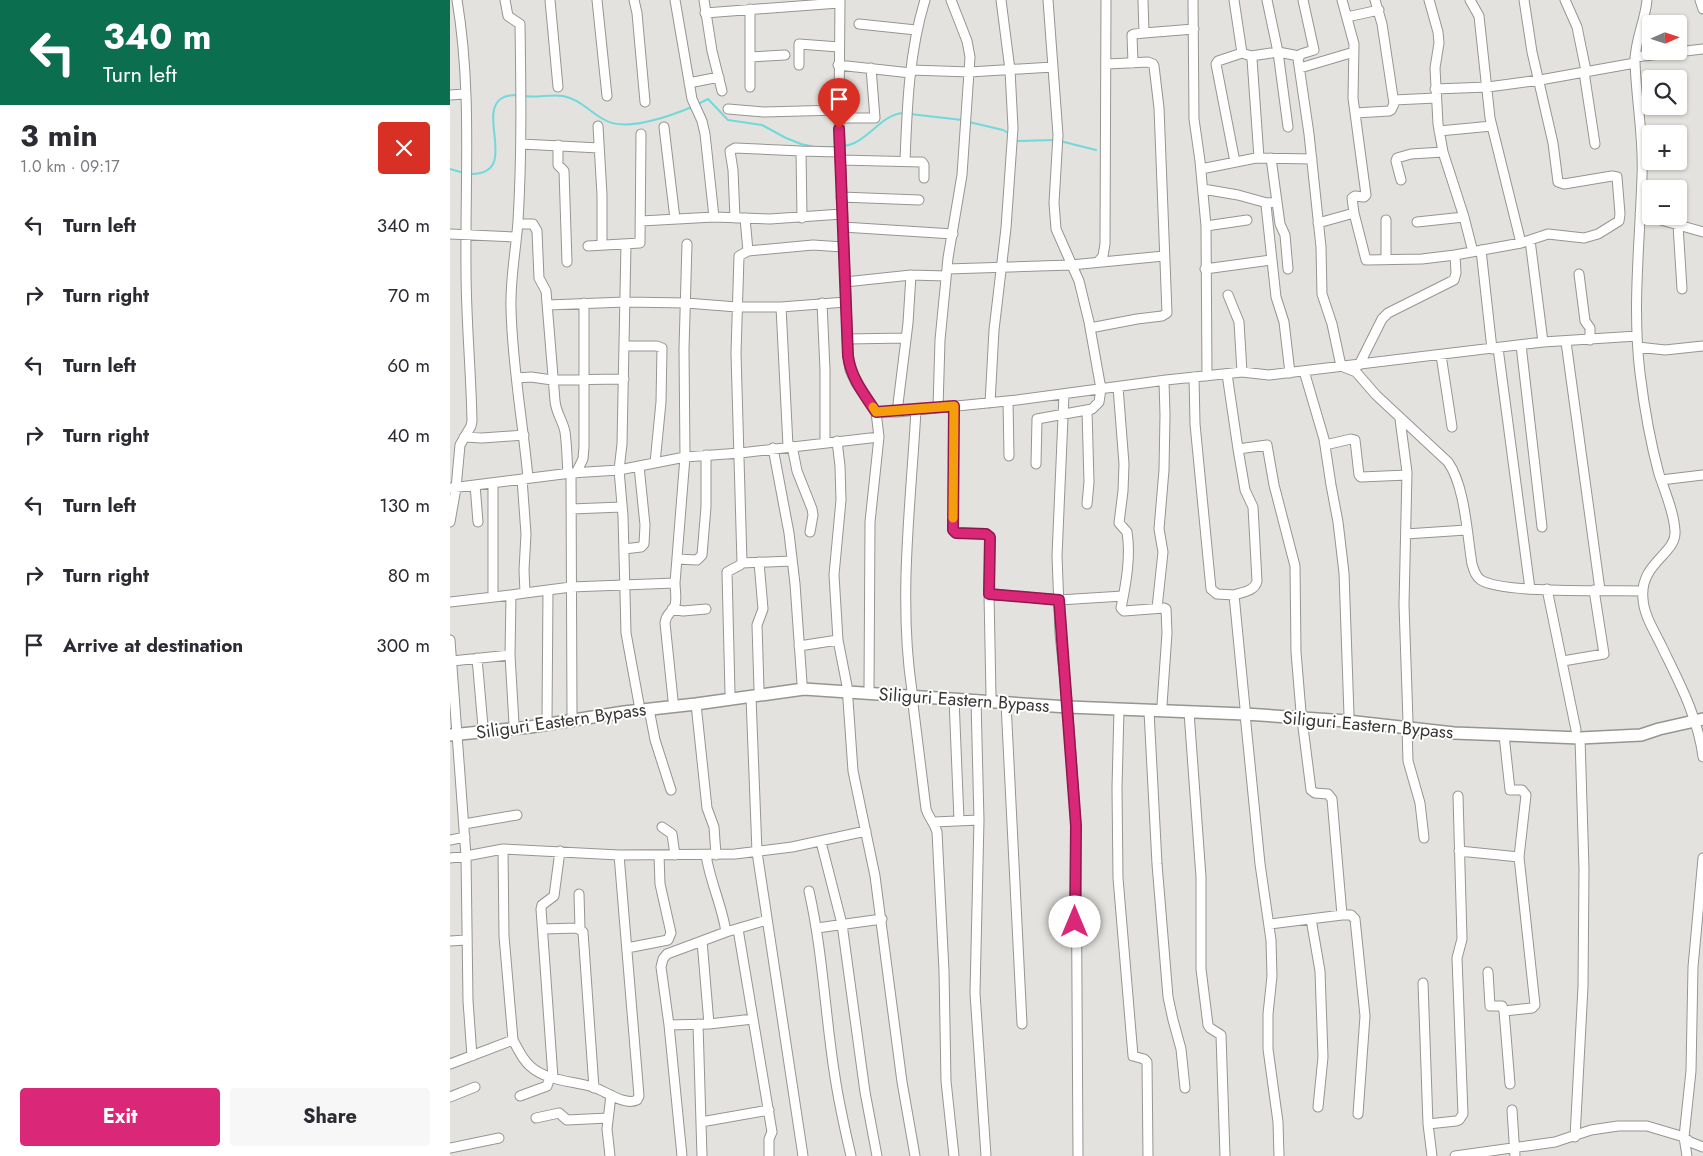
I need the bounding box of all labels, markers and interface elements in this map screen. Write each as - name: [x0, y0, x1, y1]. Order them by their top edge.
- text: 340 m: [103, 12, 212, 62]
- north arrow: [1642, 15, 1688, 60]
- map controls: [1642, 15, 1687, 225]
- icon: left: [20, 20, 85, 85]
- text: Turn left: [103, 58, 177, 90]
- button: search: [1642, 70, 1687, 115]
- pin: [818, 78, 860, 129]
- icon: arrive: [825, 85, 853, 113]
- text: 3 min: [20, 114, 98, 157]
- button: close: [378, 122, 430, 174]
- button: +: [1642, 125, 1687, 170]
- text: 1.0 km · 09:17: [20, 155, 120, 178]
- button: −: [1642, 180, 1687, 225]
- icon: left: [20, 211, 48, 239]
- text: Turn left: [63, 212, 136, 239]
- text: 340 m: [377, 212, 430, 239]
- icon: right: [20, 281, 48, 309]
- text: Turn right: [63, 282, 149, 309]
- text: 70 m: [388, 282, 430, 309]
- icon: left: [20, 351, 48, 379]
- text: Turn left: [63, 352, 136, 379]
- text: 60 m: [387, 352, 430, 379]
- icon: right: [20, 421, 48, 449]
- text: Turn right: [63, 422, 149, 449]
- text: 40 m: [387, 422, 430, 449]
- icon: left: [20, 491, 48, 519]
- text: Turn left: [63, 492, 136, 519]
- text: 130 m: [379, 492, 430, 519]
- icon: right: [20, 561, 48, 589]
- text: Turn right: [63, 562, 149, 589]
- text: 80 m: [388, 562, 430, 589]
- icon: arrive: [20, 631, 48, 659]
- text: Arrive at destination: [63, 632, 243, 659]
- text: 300 m: [376, 632, 430, 659]
- street label: Siliguri Eastern Bypass: [878, 681, 1050, 719]
- street label: Siliguri Eastern Bypass: [474, 696, 648, 746]
- street label: Siliguri Eastern Bypass: [1282, 705, 1454, 745]
- position arrow: [1048, 895, 1100, 947]
- button: Exit: [20, 1088, 220, 1146]
- button: Share: [230, 1088, 430, 1146]

